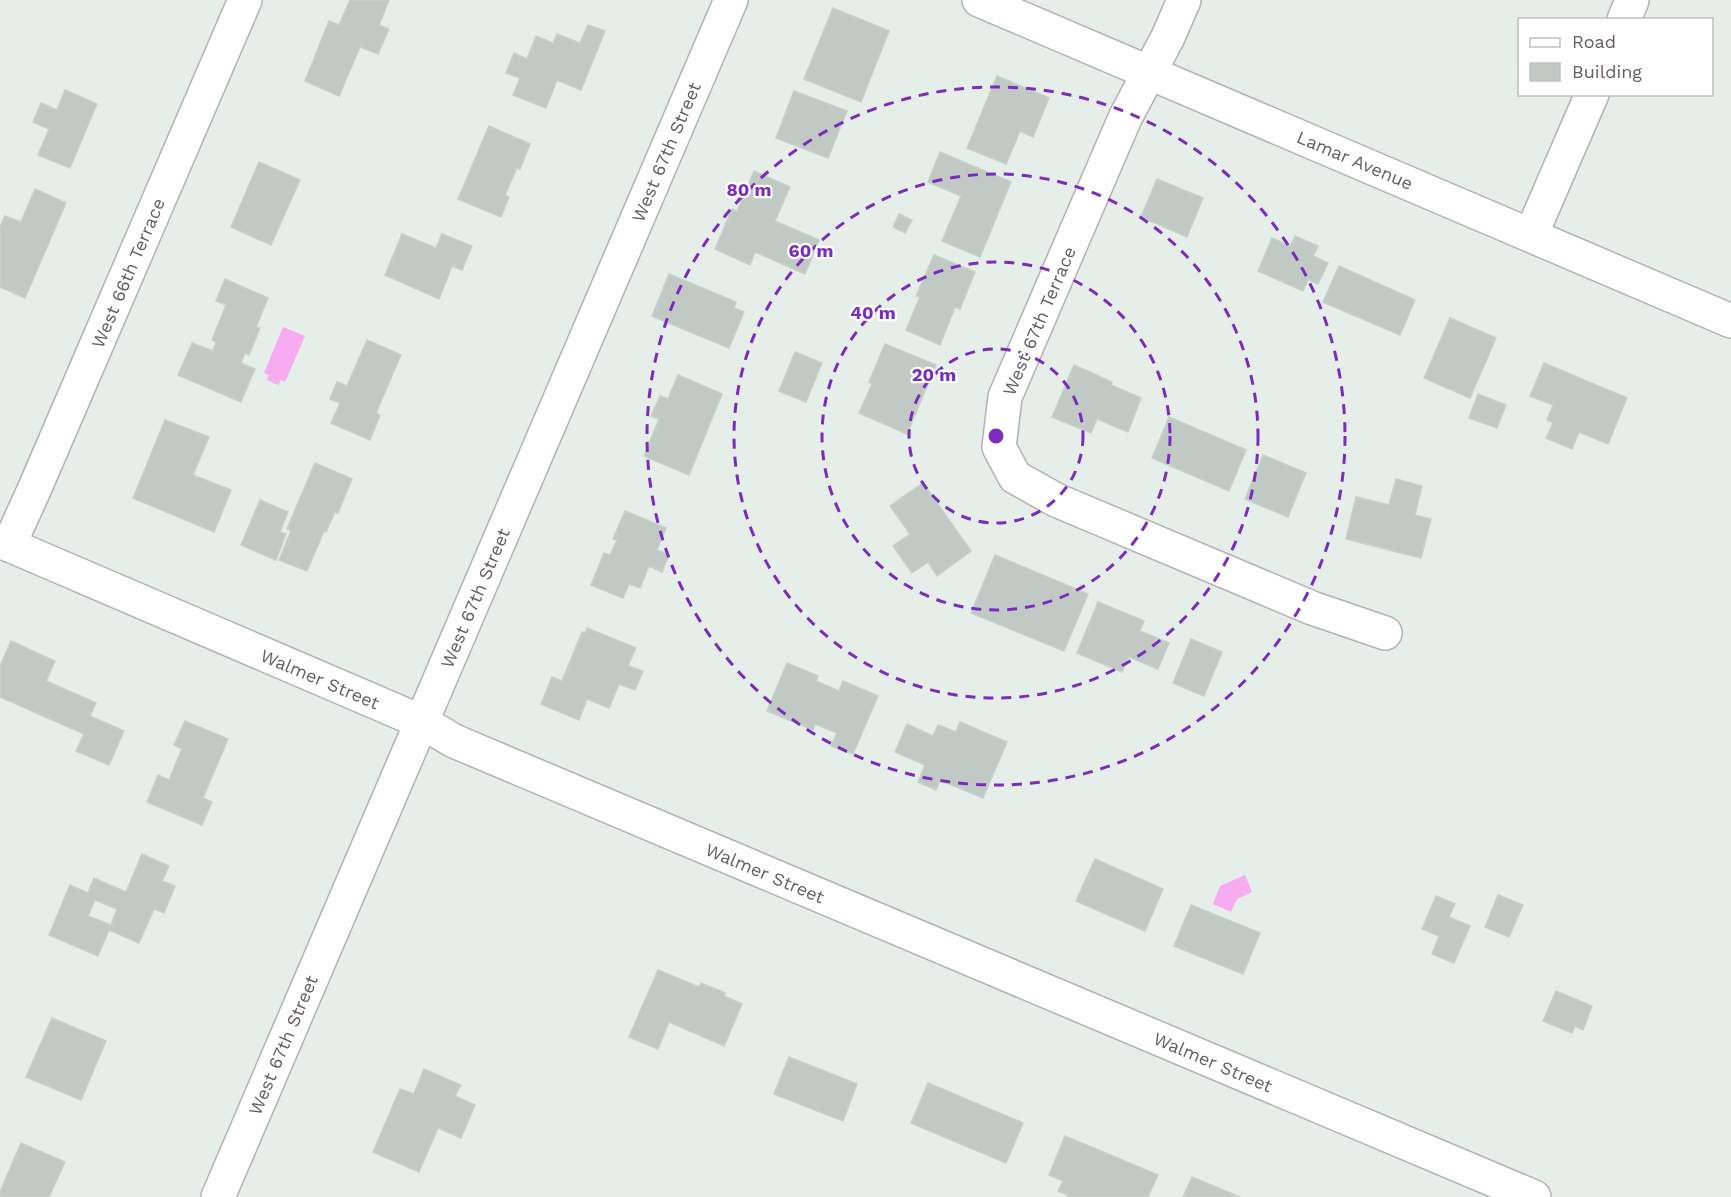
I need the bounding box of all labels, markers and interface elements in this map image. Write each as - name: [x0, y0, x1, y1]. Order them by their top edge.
- legend: [1518, 18, 1713, 96]
- text: Road: [1572, 31, 1616, 52]
- text: Building: [1572, 61, 1642, 82]
- street label: West 67th Street: [627, 78, 705, 225]
- street label: Lamar Avenue: [1294, 126, 1416, 194]
- text: 80 m: [727, 179, 771, 200]
- street label: West 66th Terrace: [87, 195, 169, 351]
- text: 60 m: [789, 240, 833, 261]
- street label: West 67th Terrace: [998, 243, 1080, 399]
- text: 40 m: [850, 302, 896, 323]
- text: 20 m: [912, 364, 956, 385]
- centre of rings: [986, 426, 1006, 446]
- street label: West 67th Street: [436, 524, 514, 671]
- street label: Walmer Street: [257, 645, 383, 714]
- street label: Walmer Street: [702, 839, 828, 908]
- street label: West 67th Street: [244, 971, 322, 1118]
- street label: Walmer Street: [1150, 1028, 1276, 1097]

